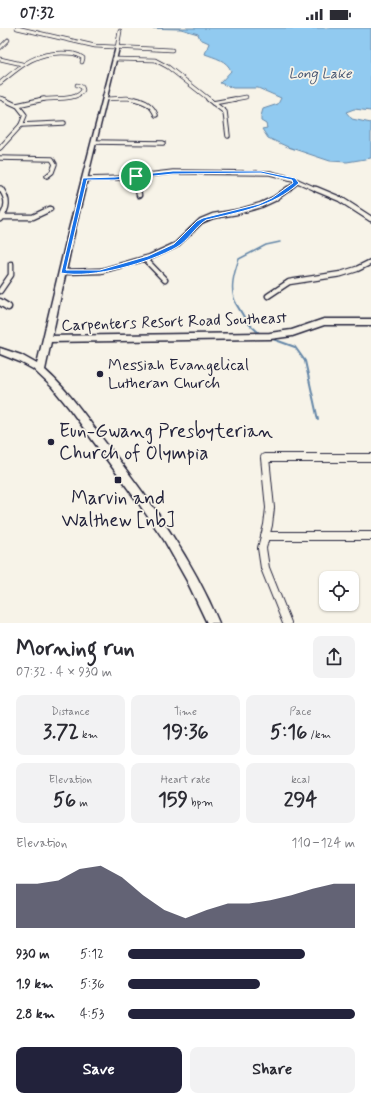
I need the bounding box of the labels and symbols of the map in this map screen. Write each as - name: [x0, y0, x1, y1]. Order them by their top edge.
- water label: Long Lake: [288, 65, 352, 85]
- pin: [119, 159, 153, 193]
- street label: Carpenters Resort Road Southeast: [61, 308, 287, 336]
- place label: Messiah Evangelical Lutheran Church: [108, 355, 249, 394]
- marker: Messiah Evangelical Lutheran Church: [95, 369, 105, 379]
- place label: Eun-Gwang Presbyterian Church of Olympia: [59, 419, 273, 466]
- marker: Eun-Gwang Presbyterian Church of Olympia: [46, 437, 56, 447]
- marker: Marvin and Walthew [nb]: [113, 475, 123, 485]
- place label: Marvin and Walthew [nb]: [62, 486, 174, 533]

